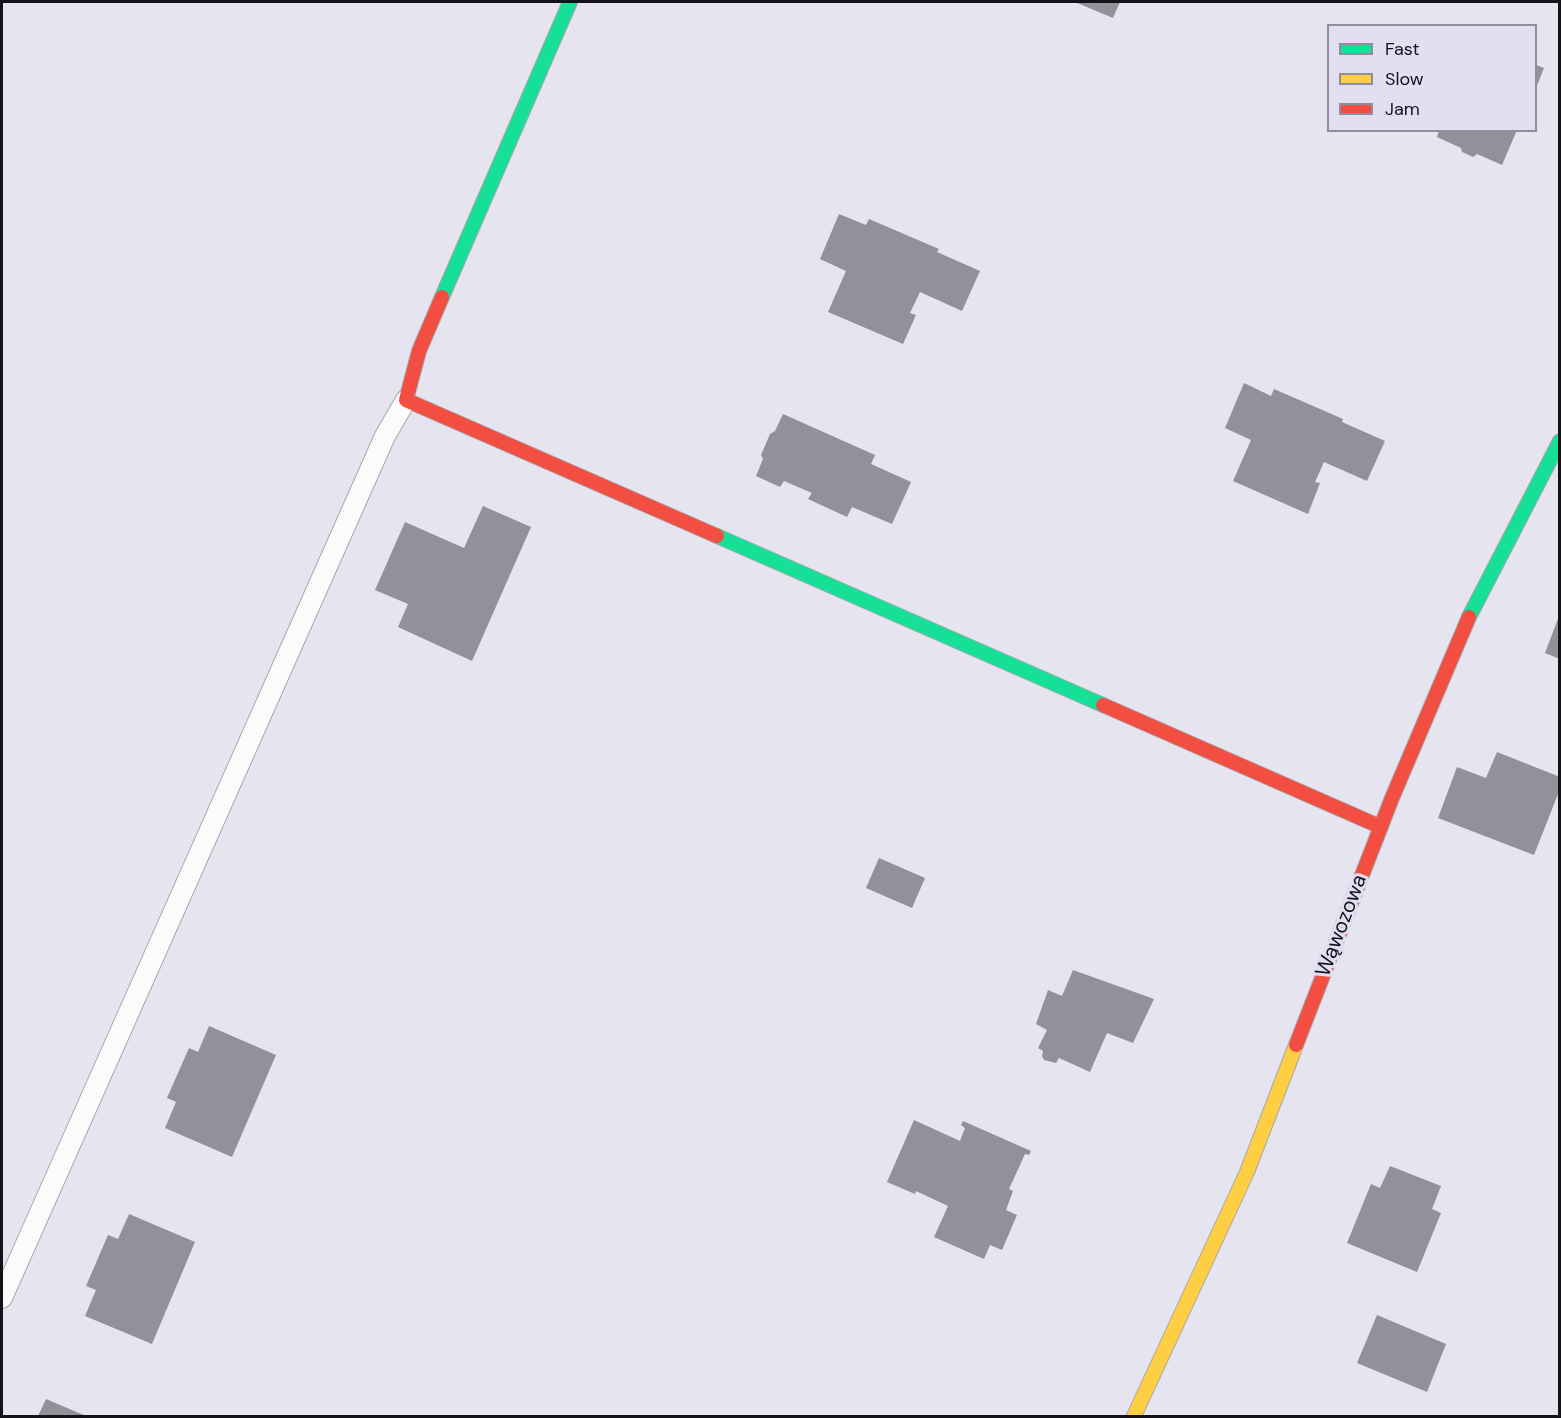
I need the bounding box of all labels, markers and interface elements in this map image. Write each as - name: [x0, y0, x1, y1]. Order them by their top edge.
- legend: [1327, 24, 1537, 132]
- text: Fast: [1385, 37, 1420, 61]
- text: Slow: [1385, 67, 1424, 91]
- text: Jam: [1385, 97, 1420, 121]
- street label: Wąwozowa: [1311, 871, 1373, 981]

